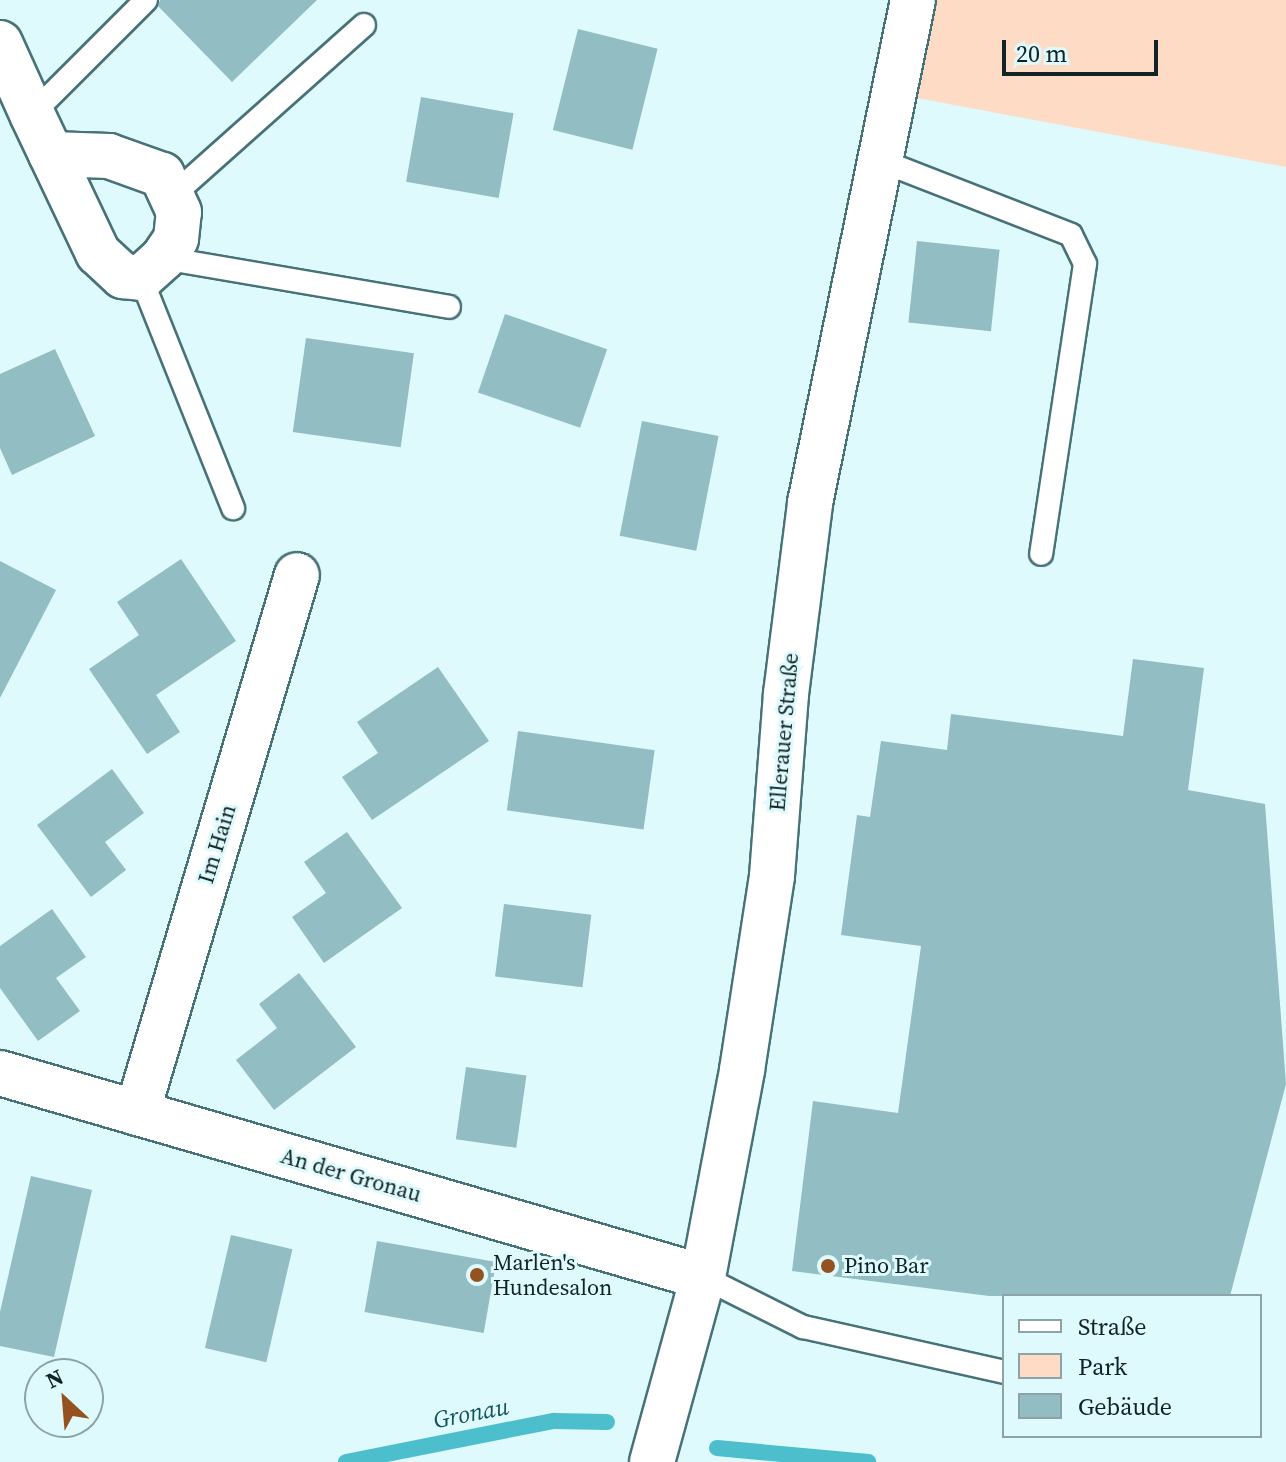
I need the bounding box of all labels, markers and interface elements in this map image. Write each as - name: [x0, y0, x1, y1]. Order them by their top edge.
- scale bar: [1006, 24, 1162, 74]
- text: 20 m: [1016, 37, 1067, 70]
- street label: Ellerauer Straße: [764, 652, 804, 812]
- street label: Im Hain: [193, 801, 241, 887]
- street label: An der Gronau: [278, 1142, 424, 1208]
- place label: Marlen's Hundesalon: [493, 1249, 612, 1300]
- place label: Pino Bar: [844, 1253, 929, 1279]
- marker: Pino Bar: [819, 1257, 837, 1275]
- marker: Marlen's Hundesalon: [468, 1266, 486, 1284]
- legend: [1002, 1294, 1262, 1438]
- text: Straße: [1078, 1310, 1146, 1343]
- text: Park: [1078, 1350, 1127, 1383]
- north arrow: [24, 1358, 104, 1438]
- text: N: [41, 1361, 68, 1395]
- text: Gebäude: [1078, 1390, 1172, 1423]
- water label: Gronau: [431, 1392, 511, 1434]

